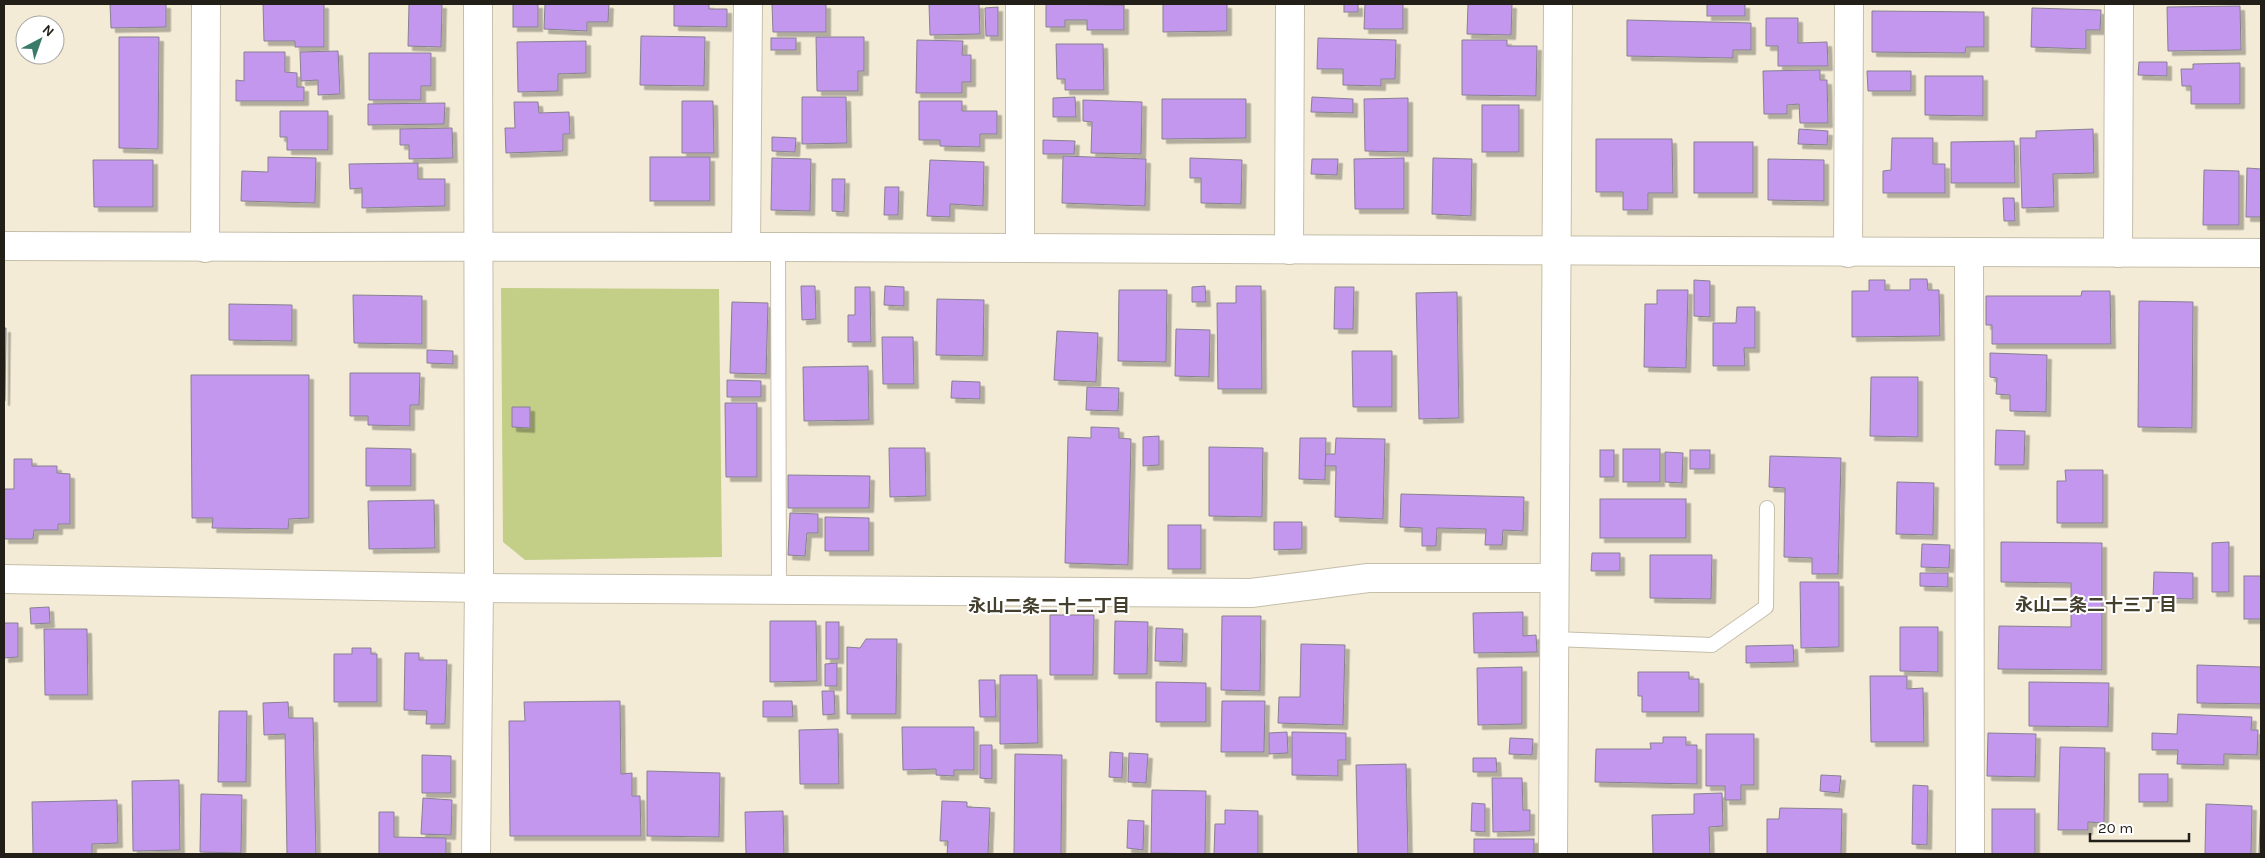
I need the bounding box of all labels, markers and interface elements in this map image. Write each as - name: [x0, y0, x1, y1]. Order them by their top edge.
- north arrow: [15, 15, 65, 65]
- text: N: [39, 21, 58, 40]
- district label: 永山二条二十三丁目: [2015, 594, 2177, 616]
- district label: 永山二条二十二丁目: [968, 595, 1130, 617]
- scale bar: [2090, 810, 2189, 842]
- text: 20 m: [2098, 819, 2133, 837]

